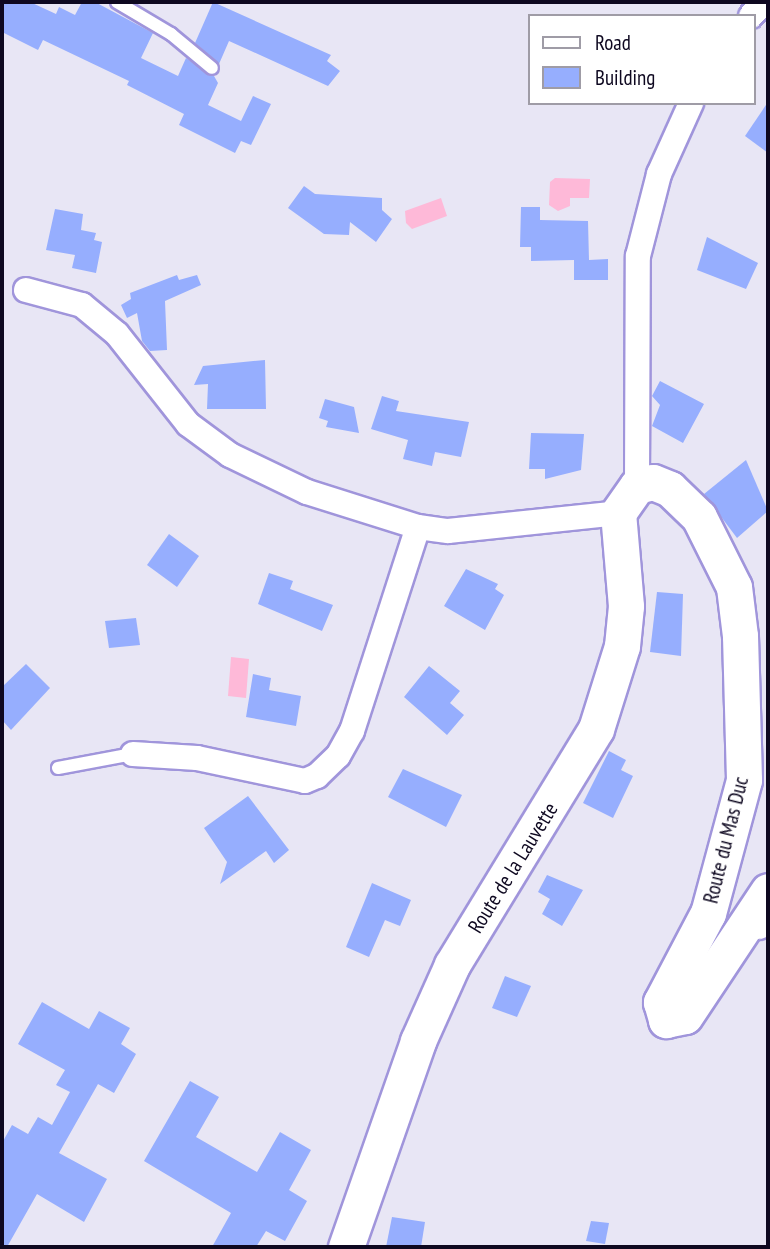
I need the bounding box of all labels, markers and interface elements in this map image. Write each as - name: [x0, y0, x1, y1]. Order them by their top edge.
- legend: [528, 14, 756, 105]
- text: Road: [595, 29, 631, 56]
- text: Building: [595, 64, 655, 91]
- street label: Route du Mas Duc: [698, 774, 754, 906]
- street label: Route de la Lauvette: [463, 798, 563, 938]

